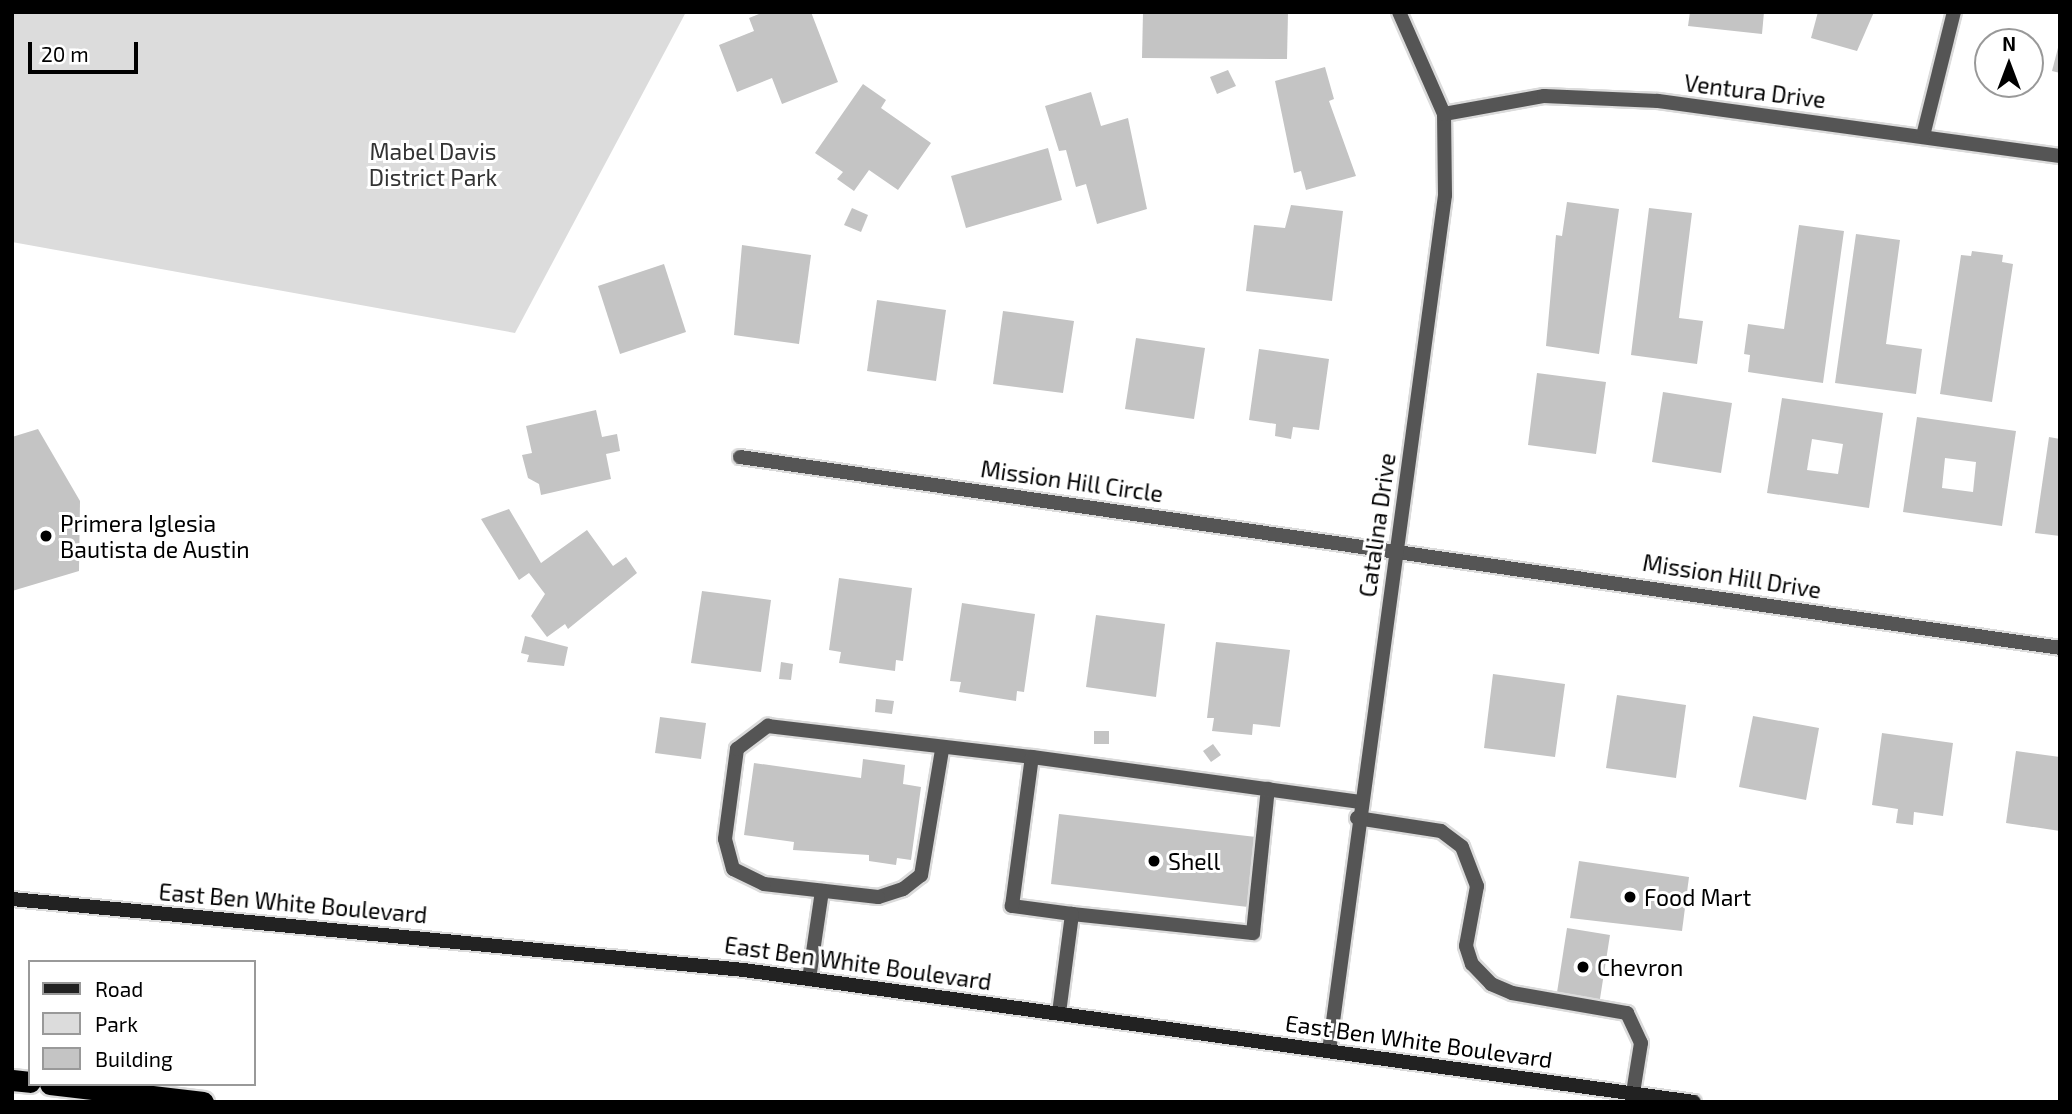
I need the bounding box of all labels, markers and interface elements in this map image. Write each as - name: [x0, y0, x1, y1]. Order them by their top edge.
- scale bar: [32, 28, 142, 72]
- north arrow: [1974, 28, 2044, 98]
- text: N: [2002, 32, 2016, 55]
- text: 20 m: [41, 41, 89, 66]
- street label: Ventura Drive: [1683, 69, 1827, 113]
- park label: Mabel Davis District Park: [369, 137, 497, 191]
- street label: Catalina Drive: [1353, 451, 1401, 599]
- street label: Mission Hill Circle: [979, 454, 1165, 508]
- place label: Primera Iglesia Bautista de Austin: [60, 509, 250, 563]
- marker: Primera Iglesia Bautista de Austin: [38, 528, 54, 544]
- street label: Mission Hill Drive: [1640, 548, 1824, 604]
- place label: Shell: [1168, 847, 1220, 875]
- marker: Shell: [1146, 853, 1162, 869]
- street label: East Ben White Boulevard: [157, 877, 429, 929]
- place label: Food Mart: [1644, 883, 1751, 911]
- marker: Food Mart: [1622, 889, 1638, 905]
- street label: East Ben White Boulevard: [723, 931, 993, 995]
- place label: Chevron: [1597, 953, 1683, 981]
- marker: Chevron: [1575, 959, 1591, 975]
- legend: [28, 960, 256, 1086]
- text: Road: [95, 976, 143, 1001]
- street label: East Ben White Boulevard: [1284, 1009, 1554, 1073]
- text: Park: [95, 1011, 138, 1036]
- text: Building: [95, 1046, 173, 1071]

